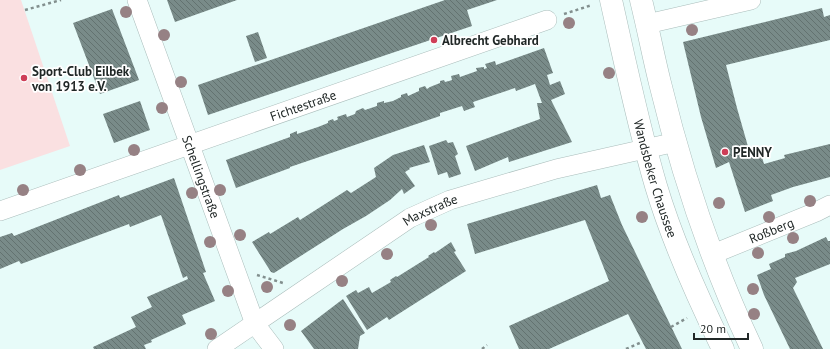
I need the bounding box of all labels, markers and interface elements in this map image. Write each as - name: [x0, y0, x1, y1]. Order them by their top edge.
- place label: Albrecht Gebhard: [442, 32, 539, 49]
- marker: Albrecht Gebhard: [429, 35, 439, 45]
- place label: Sport-Club Eilbek von 1913 e.V.: [31, 63, 130, 95]
- marker: Sport-Club Eilbek von 1913 e.V.: [19, 73, 29, 83]
- street label: Fichtestraße: [268, 86, 339, 125]
- street label: Wandsbeker Chaussee: [630, 118, 681, 240]
- street label: Schellingstraße: [178, 133, 224, 220]
- place label: PENNY: [733, 144, 772, 161]
- marker: PENNY: [720, 147, 730, 157]
- street label: Maxstraße: [399, 190, 459, 229]
- street label: Roßberg: [746, 213, 796, 247]
- scale bar: [694, 315, 748, 341]
- text: 20 m: [700, 321, 726, 336]

